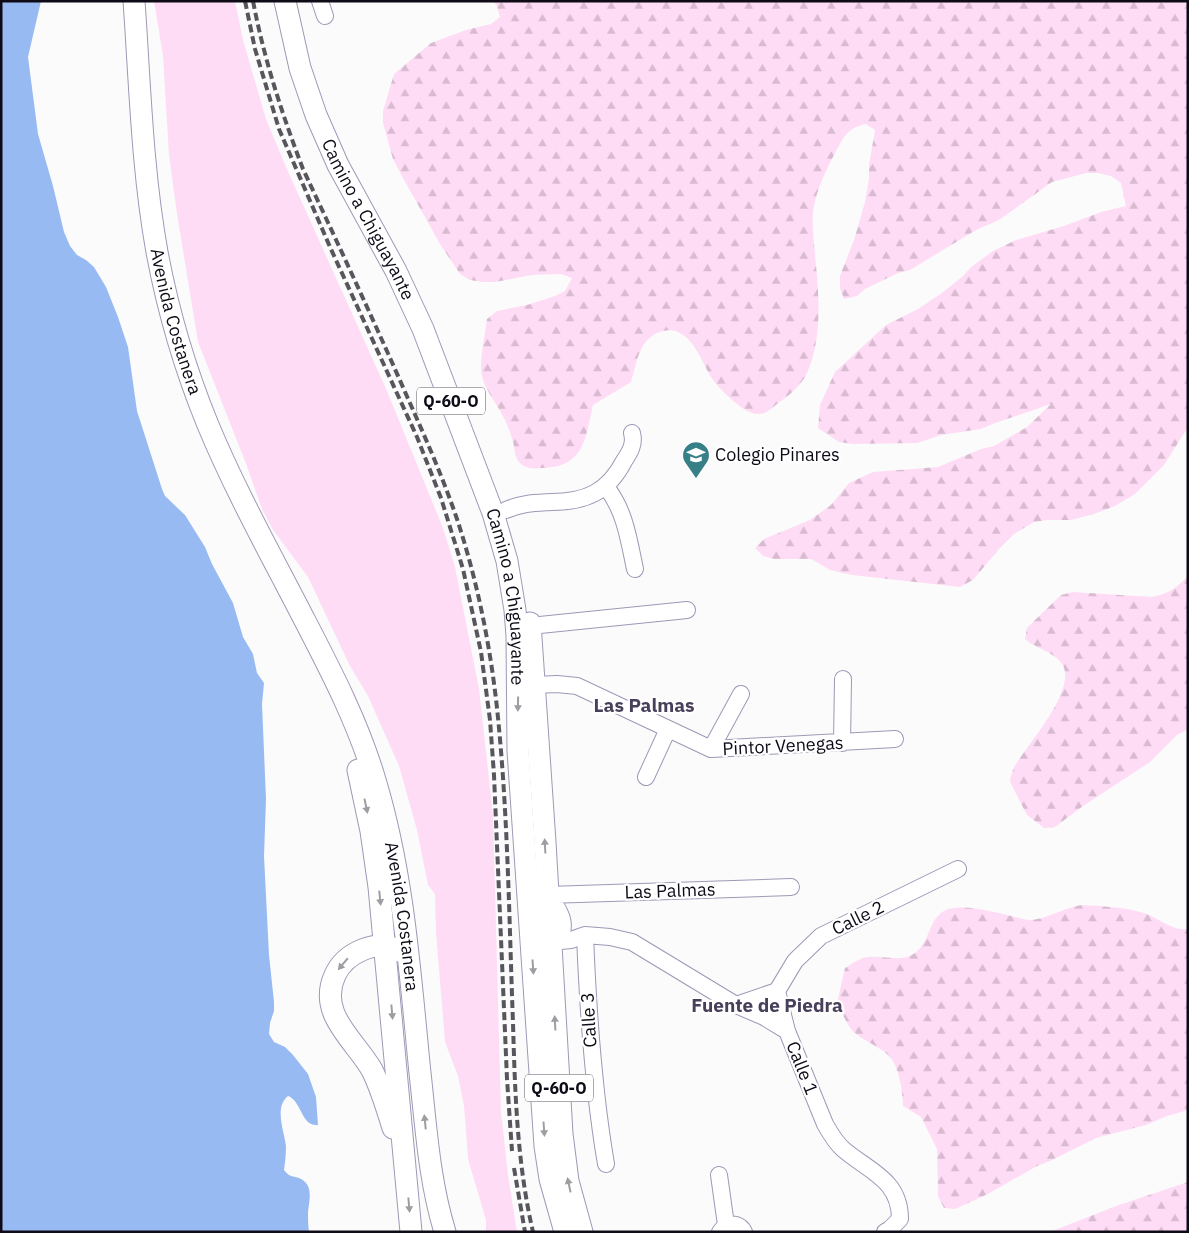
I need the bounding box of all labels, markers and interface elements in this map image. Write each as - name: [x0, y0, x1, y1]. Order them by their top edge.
- street label: Camino a Chiguayante: [317, 135, 420, 304]
- street label: Avenida Costanera: [146, 246, 207, 398]
- road number: Q-60-O: [417, 388, 485, 414]
- school or university icon: Colegio Pinares: [681, 440, 711, 479]
- place label: Colegio Pinares: [715, 443, 840, 466]
- street label: Camino a Chiguayante: [481, 506, 529, 686]
- district label: Las Palmas: [593, 693, 695, 717]
- one-way arrow: [514, 697, 522, 713]
- street label: Pintor Venegas: [722, 731, 844, 760]
- one-way arrow: [362, 798, 370, 813]
- one-way arrow: [541, 838, 549, 854]
- street label: Avenida Costanera: [380, 839, 424, 993]
- street label: Las Palmas: [624, 877, 716, 904]
- one-way arrow: [376, 891, 384, 907]
- street label: Calle 2: [828, 895, 888, 940]
- one-way arrow: [337, 958, 348, 971]
- one-way arrow: [529, 959, 537, 975]
- street label: Calle 3: [576, 992, 601, 1048]
- district label: Fuente de Piedra: [691, 993, 843, 1017]
- one-way arrow: [388, 1005, 396, 1021]
- one-way arrow: [551, 1015, 559, 1031]
- street label: Calle 1: [781, 1038, 824, 1098]
- road number: Q-60-O: [525, 1074, 593, 1102]
- one-way arrow: [421, 1114, 429, 1130]
- one-way arrow: [540, 1121, 548, 1137]
- one-way arrow: [565, 1177, 573, 1192]
- one-way arrow: [405, 1197, 413, 1213]

